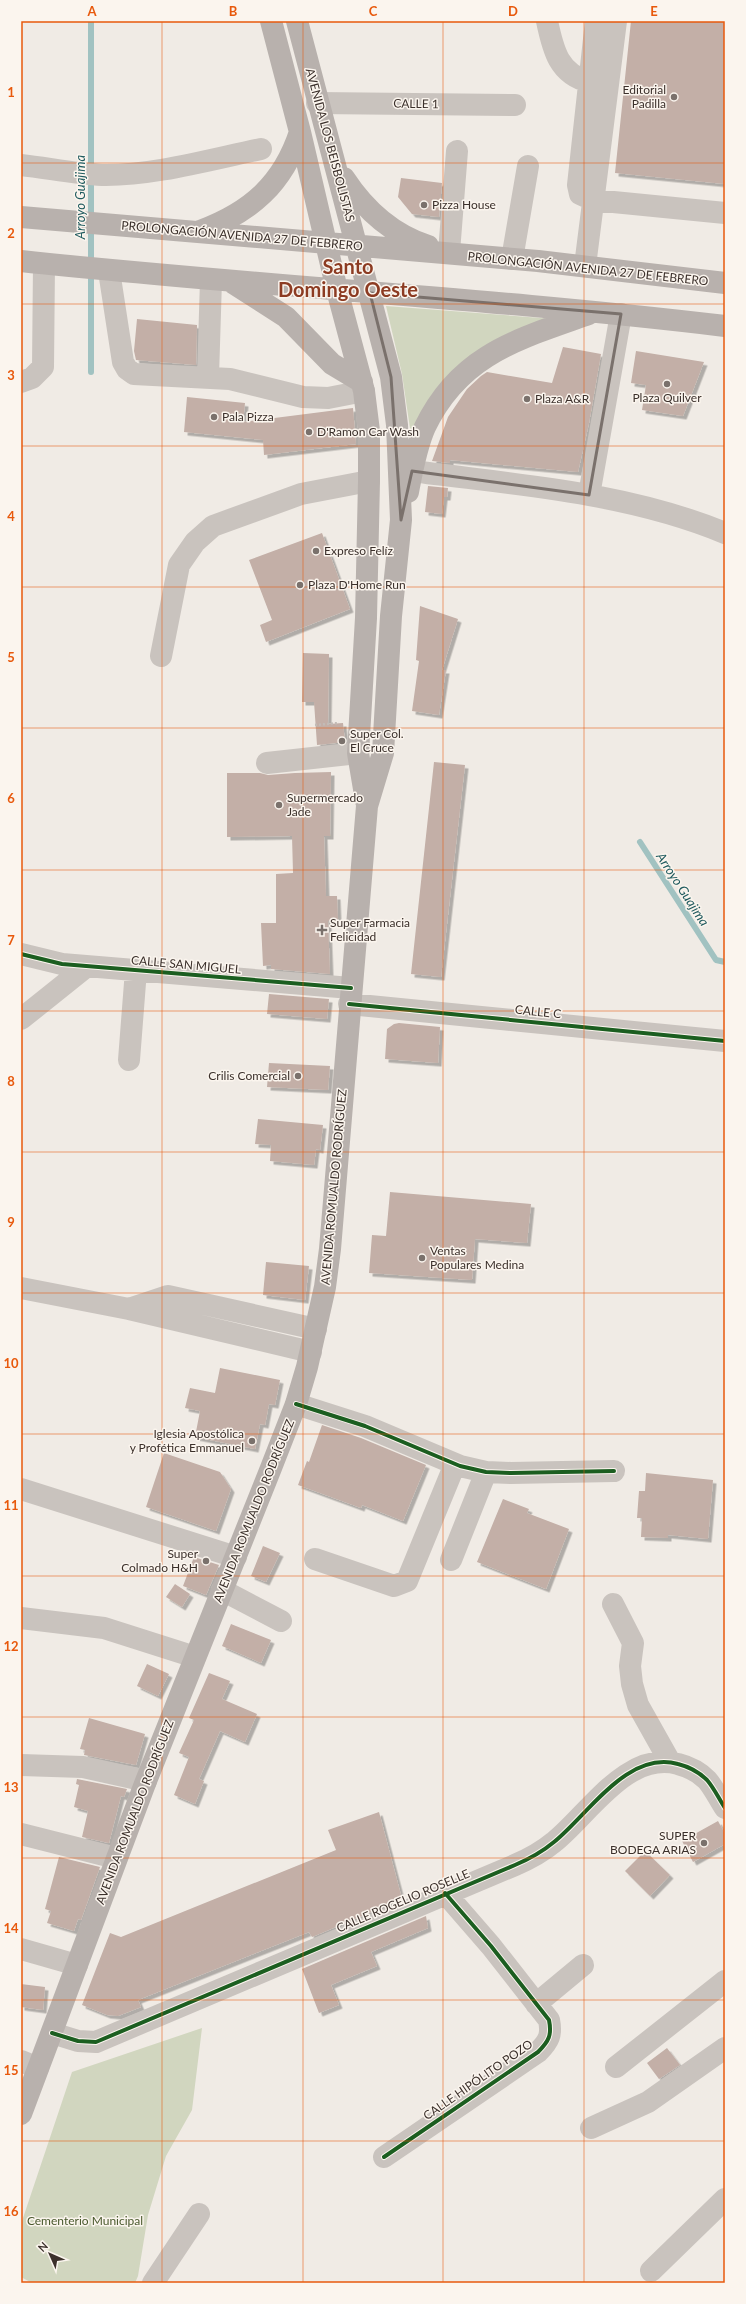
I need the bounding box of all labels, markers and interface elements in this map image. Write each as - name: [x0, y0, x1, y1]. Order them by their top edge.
- text: A: [86, 3, 97, 19]
- text: B: [229, 3, 238, 19]
- text: C: [369, 3, 378, 19]
- text: D: [508, 3, 518, 19]
- text: E: [650, 3, 658, 19]
- street label: AVENIDA LOS BEISBOLISTAS: [303, 66, 358, 223]
- place label: Editorial Padilla: [623, 82, 666, 111]
- text: 1: [7, 84, 15, 100]
- marker: Editorial Padilla: [669, 92, 679, 102]
- street label: CALLE 1: [393, 96, 439, 111]
- water label: Arroyo Guajima: [72, 154, 88, 240]
- place label: Pizza House: [432, 197, 496, 212]
- marker: Pizza House: [419, 200, 429, 210]
- street label: PROLONGACIÓN AVENIDA 27 DE FEBRERO: [121, 217, 364, 254]
- text: 2: [7, 225, 15, 241]
- street label: PROLONGACIÓN AVENIDA 27 DE FEBRERO: [467, 248, 710, 289]
- district label: Santo Domingo Oeste: [278, 254, 418, 301]
- text: 3: [7, 367, 15, 383]
- marker: Plaza Quilver: [662, 379, 672, 389]
- place label: Plaza Quilver: [632, 390, 702, 405]
- place label: Plaza A&R: [535, 391, 590, 406]
- marker: Plaza A&R: [522, 394, 532, 404]
- place label: Pala Pizza: [222, 409, 274, 424]
- marker: Pala Pizza: [209, 412, 219, 422]
- place label: D'Ramon Car Wash: [317, 424, 419, 439]
- marker: D'Ramon Car Wash: [304, 427, 314, 437]
- text: 4: [7, 508, 15, 524]
- place label: Expreso Felíz: [324, 543, 393, 558]
- marker: Expreso Felíz: [311, 546, 321, 556]
- place label: Plaza D'Home Run: [308, 577, 406, 592]
- marker: Plaza D'Home Run: [295, 580, 305, 590]
- text: 5: [7, 649, 15, 665]
- place label: Super Col. El Cruce: [350, 726, 404, 755]
- marker: Super Col. El Cruce: [337, 736, 347, 746]
- text: 6: [7, 790, 15, 806]
- place label: Supermercado Jade: [287, 790, 363, 819]
- marker: Supermercado Jade: [274, 800, 284, 810]
- water label: Arroyo Guajima: [653, 848, 713, 929]
- place label: Super Farmacia Felicidad: [330, 915, 410, 944]
- marker: Super Farmacia Felicidad: [317, 925, 327, 935]
- text: 7: [7, 932, 15, 948]
- street label: CALLE SAN MIGUEL: [130, 952, 242, 977]
- street label: CALLE C: [514, 1002, 562, 1021]
- place label: Crilis Comercial: [208, 1068, 290, 1083]
- marker: Crilis Comercial: [293, 1071, 303, 1081]
- text: 8: [7, 1073, 15, 1089]
- street label: AVENIDA ROMUALDO RODRÍGUEZ: [317, 1088, 350, 1285]
- text: 9: [7, 1214, 15, 1230]
- place label: Ventas Populares Medina: [430, 1243, 524, 1272]
- marker: Ventas Populares Medina: [417, 1253, 427, 1263]
- text: 10: [3, 1355, 19, 1371]
- street label: AVENIDA ROMUALDO RODRÍGUEZ: [210, 1417, 297, 1605]
- place label: Iglesia Apostólica y Profética Emmanuel: [130, 1426, 244, 1455]
- marker: Iglesia Apostólica y Profética Emmanuel: [247, 1436, 257, 1446]
- text: 11: [3, 1497, 19, 1513]
- place label: Super Colmado H&H: [121, 1546, 199, 1575]
- marker: Super Colmado H&H: [201, 1556, 211, 1566]
- text: 12: [3, 1638, 19, 1654]
- street label: AVENIDA ROMUALDO RODRÍGUEZ: [92, 1717, 177, 1906]
- text: 13: [3, 1779, 19, 1795]
- place label: SUPER BODEGA ARIAS: [610, 1828, 696, 1857]
- marker: SUPER BODEGA ARIAS: [699, 1838, 709, 1848]
- street label: CALLE ROGELIO ROSELLE: [334, 1866, 472, 1935]
- text: 14: [3, 1920, 19, 1936]
- street label: CALLE HIPÓLITO POZO: [420, 2036, 536, 2123]
- text: 15: [3, 2062, 19, 2078]
- text: 16: [3, 2203, 19, 2219]
- park label: Cementerio Municipal: [27, 2213, 143, 2228]
- north arrow: [30, 2234, 70, 2274]
- text: N: [35, 2239, 50, 2254]

